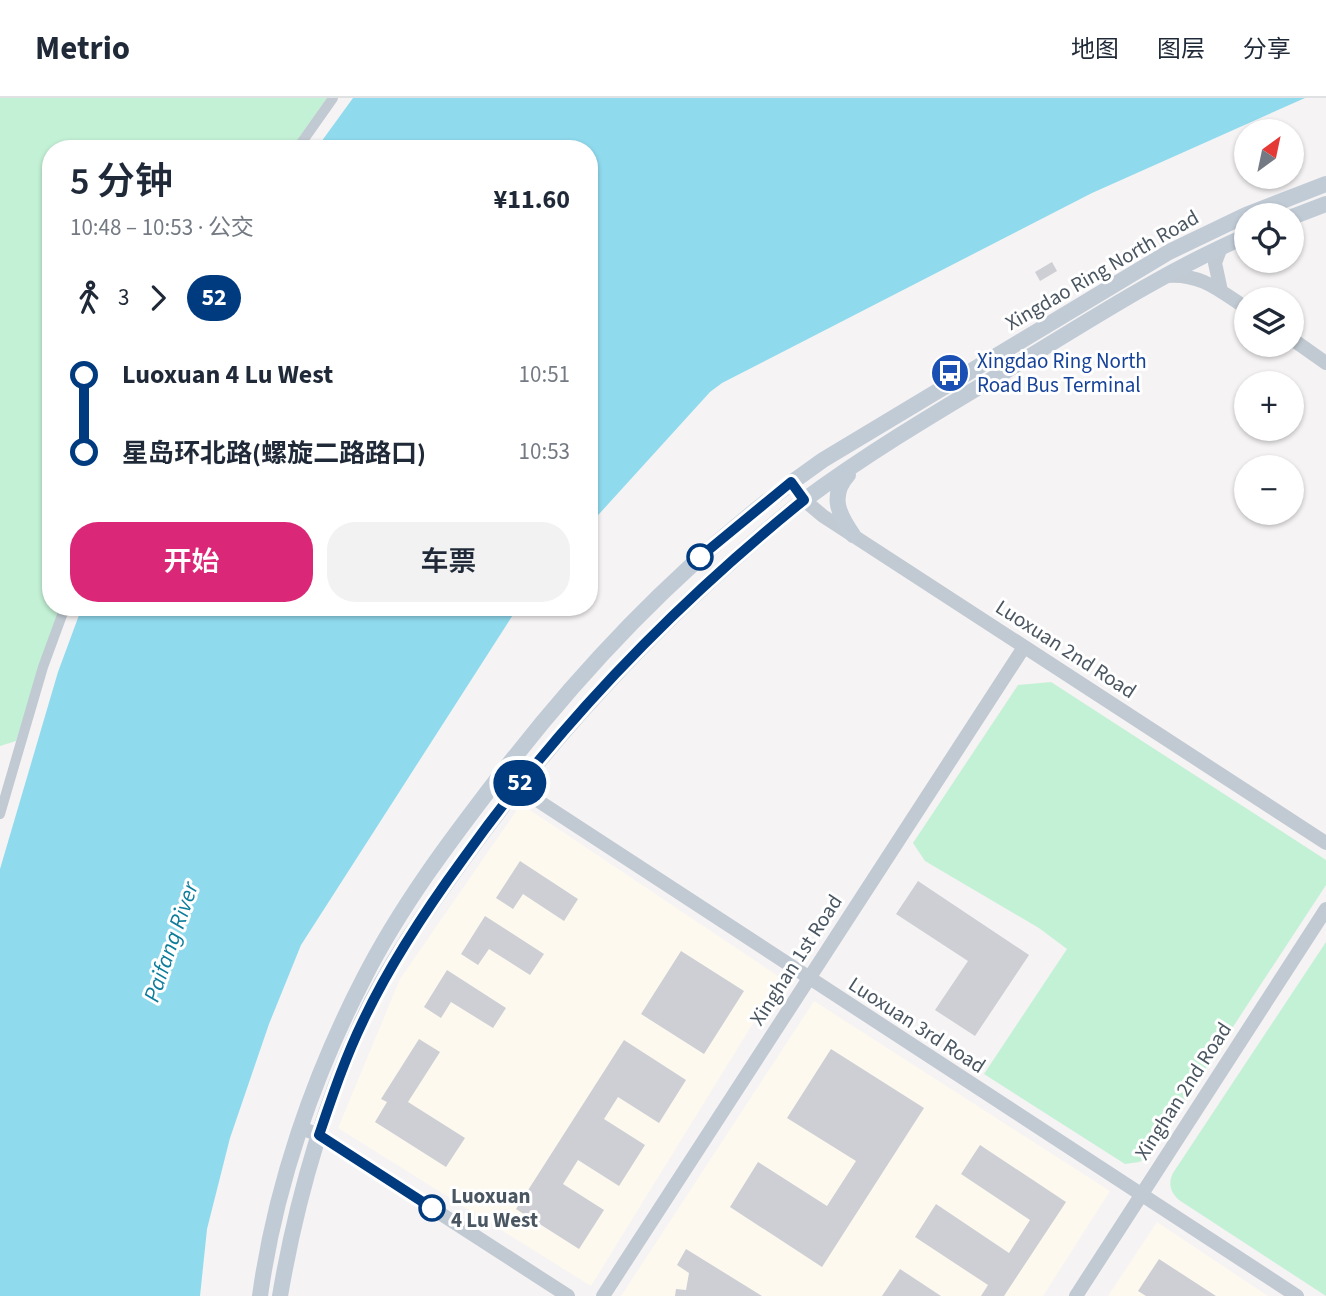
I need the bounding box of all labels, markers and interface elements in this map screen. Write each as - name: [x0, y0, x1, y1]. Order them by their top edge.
- text: Metrio: [35, 25, 130, 72]
- text: 地图: [1071, 32, 1119, 67]
- text: 图层: [1157, 32, 1205, 67]
- text: 分享: [1243, 32, 1291, 67]
- north arrow: [1234, 119, 1304, 189]
- map controls: [1234, 119, 1304, 525]
- text: 5 分钟: [70, 155, 173, 209]
- text: ¥11.60: [494, 181, 570, 218]
- street label: Xingdao Ring North Road: [1000, 202, 1204, 338]
- button: locate: [1234, 203, 1304, 273]
- text: 10:48 – 10:53 · 公交: [70, 211, 254, 244]
- icon: walk: [70, 279, 108, 317]
- icon: forward: [139, 279, 177, 317]
- text: 52: [201, 280, 227, 315]
- text: 3: [118, 281, 129, 314]
- button: layers: [1234, 287, 1304, 357]
- place label: Xingdao Ring North Road Bus Terminal: [977, 346, 1147, 400]
- bus stop icon: Xingdao Ring North Road Bus Terminal: [929, 352, 971, 394]
- text: Luoxuan 4 Lu West: [122, 356, 333, 393]
- text: 10:51: [519, 358, 570, 391]
- button: +: [1234, 371, 1304, 441]
- text: 星岛环北路(螺旋二路路口): [122, 435, 426, 472]
- text: 10:53: [519, 435, 570, 468]
- button: −: [1234, 455, 1304, 525]
- button: 开始: [70, 522, 313, 602]
- button: 车票: [327, 522, 570, 602]
- unlabelled marker: [687, 544, 713, 570]
- street label: Luoxuan 2nd Road: [990, 592, 1142, 706]
- line badge: 52: [489, 760, 552, 806]
- text: 52: [507, 765, 533, 800]
- water label: Paifang River: [135, 877, 207, 1006]
- street label: Xinghan 1st Road: [742, 889, 850, 1031]
- street label: Luoxuan 3rd Road: [843, 969, 991, 1081]
- street label: Xinghan 2nd Road: [1127, 1016, 1239, 1166]
- place label: Luoxuan 4 Lu West: [451, 1181, 538, 1235]
- marker: Luoxuan 4 Lu West: [419, 1195, 445, 1221]

